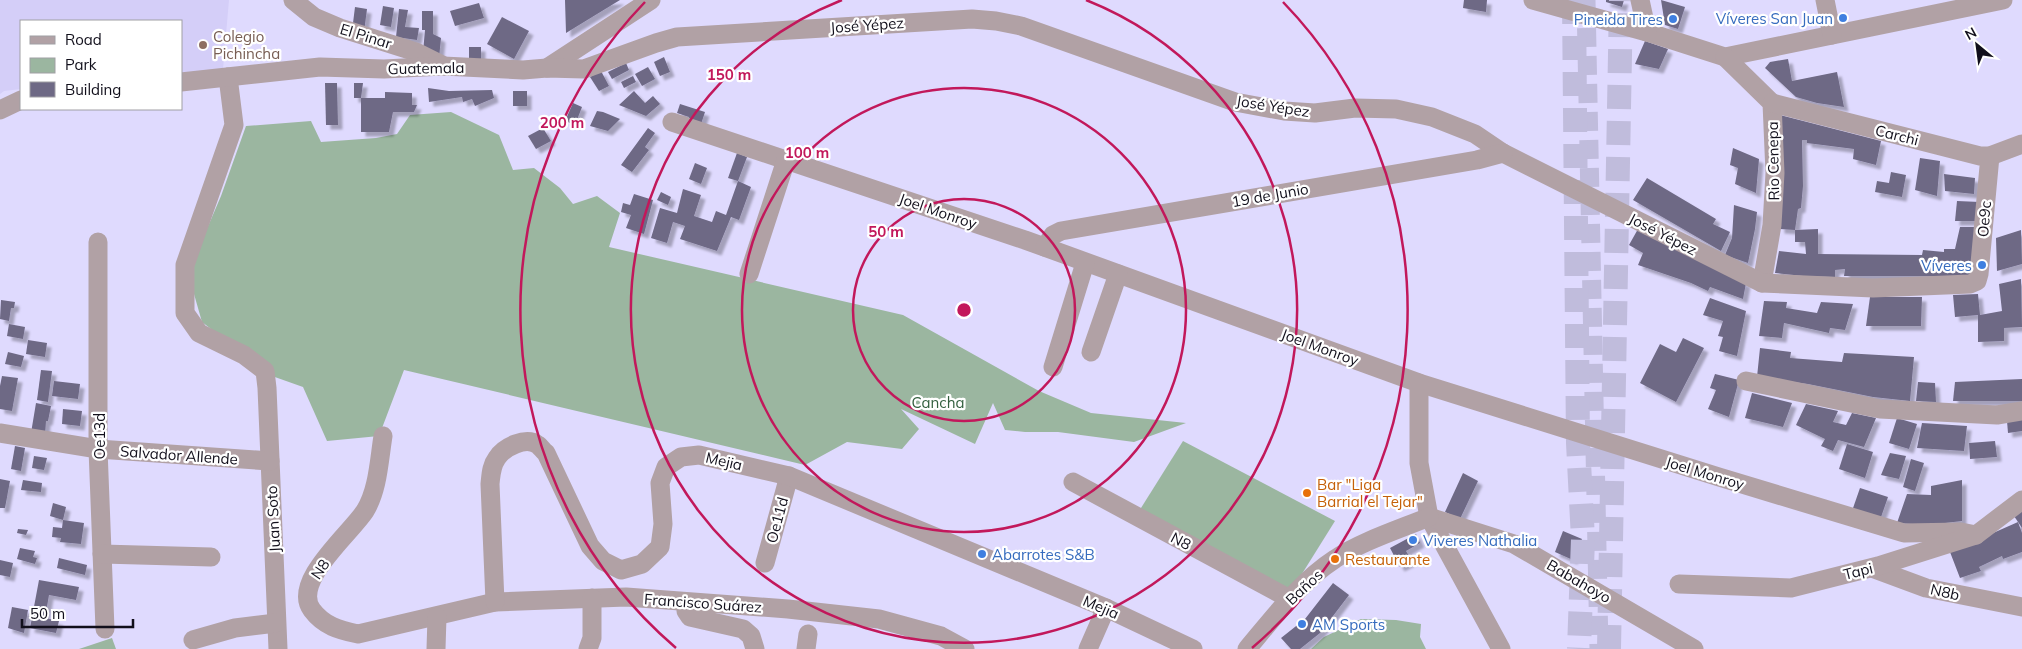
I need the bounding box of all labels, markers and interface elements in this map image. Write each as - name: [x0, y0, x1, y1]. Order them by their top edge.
- place label: Víveres San Juan: [1716, 9, 1833, 28]
- place label: Pineida Tires: [1574, 10, 1663, 29]
- marker: Víveres San Juan: [1837, 12, 1849, 24]
- street label: José Yépez: [829, 13, 905, 37]
- marker: Pineida Tires: [1667, 13, 1679, 25]
- street label: El Pinar: [338, 19, 395, 53]
- legend: [20, 20, 182, 110]
- north arrow: [1952, 20, 2002, 70]
- text: N: [1962, 23, 1980, 44]
- place label: Colegio Pichincha: [213, 27, 280, 63]
- text: Road: [65, 30, 102, 49]
- marker: Colegio Pichincha: [197, 39, 209, 51]
- text: Park: [65, 55, 97, 74]
- street label: Guatemala: [387, 58, 465, 78]
- text: 150 m: [707, 65, 751, 84]
- text: Building: [65, 80, 121, 99]
- street label: José Yépez: [1235, 91, 1311, 121]
- text: 200 m: [540, 113, 584, 132]
- street label: Carchi: [1873, 120, 1921, 150]
- street label: Rio Cenepa: [1763, 121, 1783, 201]
- text: 100 m: [785, 143, 829, 162]
- street label: 19 de Junio: [1230, 179, 1310, 211]
- street label: Joel Monroy: [897, 189, 979, 233]
- street label: Oe9c: [1973, 200, 1995, 238]
- street label: José Yépez: [1626, 209, 1700, 259]
- text: 50 m: [868, 222, 904, 241]
- place label: Víveres: [1921, 256, 1972, 275]
- marker: Víveres: [1976, 259, 1988, 271]
- centre of rings: [955, 301, 973, 319]
- street label: Joel Monroy: [1279, 324, 1361, 370]
- park label: Cancha: [911, 393, 965, 412]
- street label: Oe13d: [90, 413, 109, 459]
- street label: Salvador Allende: [120, 441, 238, 469]
- street label: Mejia: [704, 448, 744, 474]
- street label: Joel Monroy: [1663, 452, 1747, 494]
- place label: Bar "Liga Barrial el Tejar": [1317, 475, 1423, 511]
- street label: Juan Soto: [262, 485, 284, 553]
- marker: Bar "Liga Barrial el Tejar": [1301, 487, 1313, 499]
- street label: Oe11d: [762, 495, 792, 545]
- street label: N8: [1168, 528, 1194, 554]
- place label: Viveres Nathalia: [1423, 531, 1537, 550]
- marker: Viveres Nathalia: [1407, 534, 1419, 546]
- place label: Abarrotes S&B: [992, 545, 1095, 564]
- marker: Abarrotes S&B: [976, 548, 988, 560]
- place label: Restaurante: [1345, 550, 1430, 569]
- marker: Restaurante: [1329, 553, 1341, 565]
- street label: N8: [306, 555, 334, 583]
- street label: Babahoyo: [1544, 555, 1614, 607]
- street label: Tapi: [1841, 558, 1875, 584]
- street label: Baños: [1281, 565, 1327, 609]
- street label: N8b: [1929, 579, 1961, 605]
- street label: Francisco Suárez: [644, 589, 763, 617]
- street label: Mejia: [1080, 591, 1122, 623]
- scale bar: [22, 596, 134, 628]
- text: 50 m: [30, 604, 65, 623]
- place label: AM Sports: [1312, 615, 1385, 634]
- marker: AM Sports: [1296, 618, 1308, 630]

